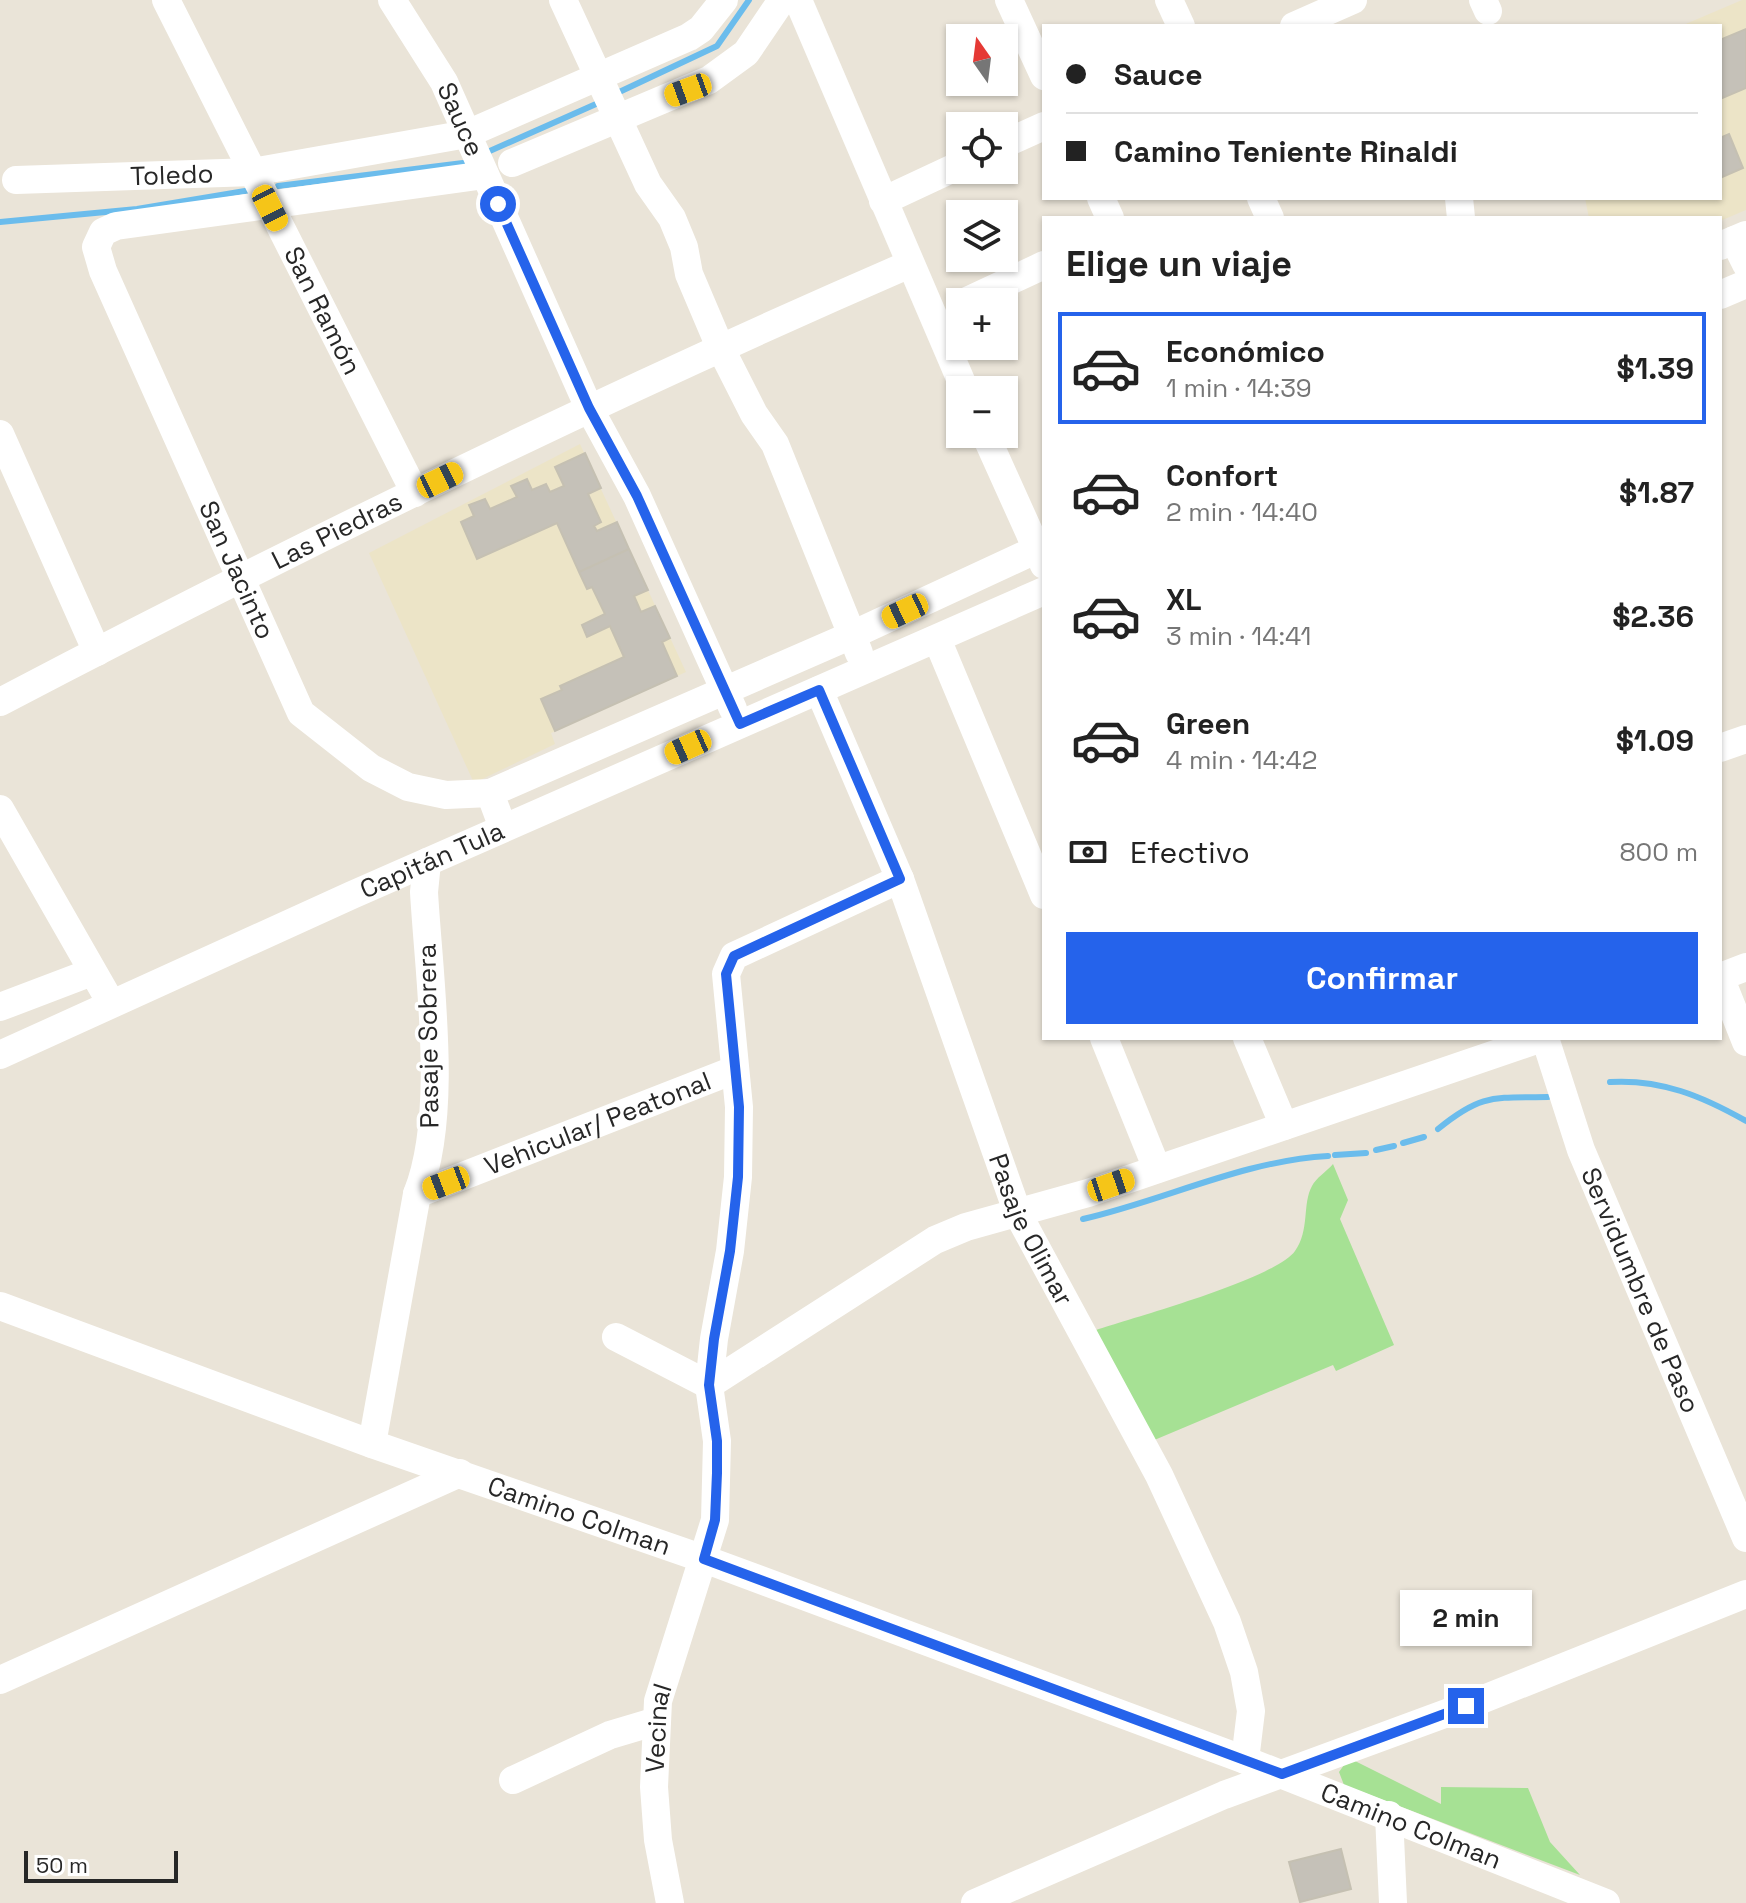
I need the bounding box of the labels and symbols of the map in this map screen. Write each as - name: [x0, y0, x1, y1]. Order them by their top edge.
- north arrow: [946, 24, 1018, 96]
- car: [661, 71, 715, 109]
- street label: Sauce: [429, 77, 492, 162]
- street label: Toledo: [130, 156, 214, 193]
- car: [248, 181, 292, 235]
- route start: [480, 186, 516, 222]
- street label: San Ramón: [276, 241, 369, 380]
- car: [413, 459, 467, 501]
- street label: Las Piedras: [266, 484, 408, 577]
- street label: San Jacinto: [191, 495, 283, 644]
- car: [878, 590, 932, 632]
- car: [661, 726, 715, 768]
- street label: Capitán Tula: [355, 813, 509, 906]
- street label: Pasaje Sobrera: [409, 943, 447, 1129]
- street label: Vehicular/ Peatonal: [479, 1064, 716, 1183]
- street label: Pasaje Olimar: [981, 1149, 1081, 1311]
- street label: Servidumbre de Paso: [1573, 1162, 1708, 1418]
- car: [419, 1163, 473, 1203]
- car: [1084, 1166, 1138, 1204]
- street label: Camino Colman: [483, 1468, 675, 1563]
- callout: 2 min: [1400, 1590, 1532, 1646]
- street label: Vecinal: [638, 1679, 679, 1774]
- route end: [1448, 1688, 1484, 1724]
- street label: Camino Colman: [1316, 1775, 1506, 1877]
- scale bar: [24, 1847, 178, 1883]

